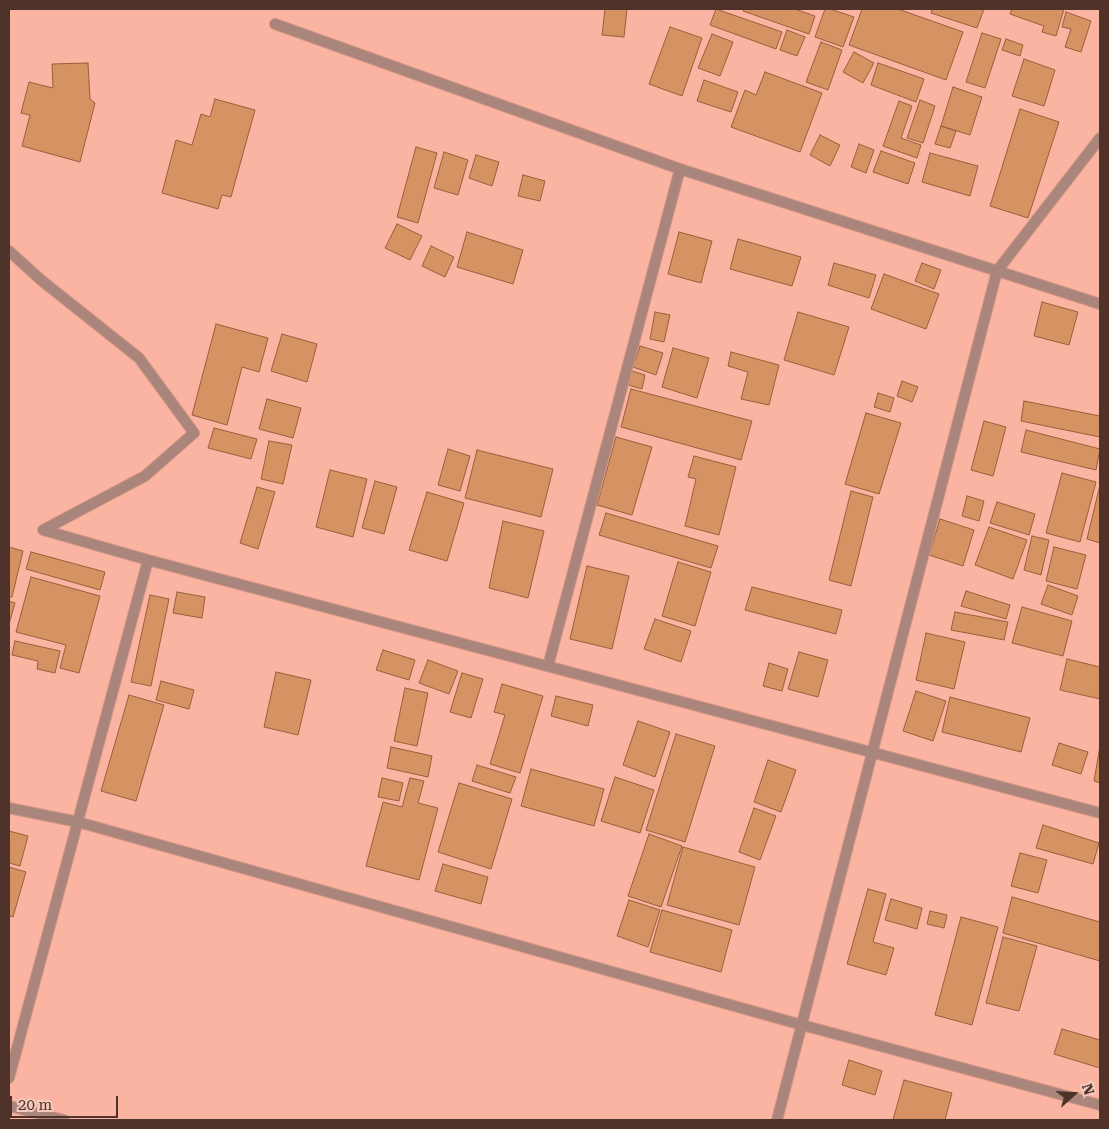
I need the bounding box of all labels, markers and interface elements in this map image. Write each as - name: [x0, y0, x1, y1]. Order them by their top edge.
- north arrow: [1049, 1069, 1099, 1119]
- text: N: [1079, 1081, 1098, 1097]
- scale bar: [12, 1086, 120, 1118]
- text: 20 m: [18, 1096, 52, 1114]

